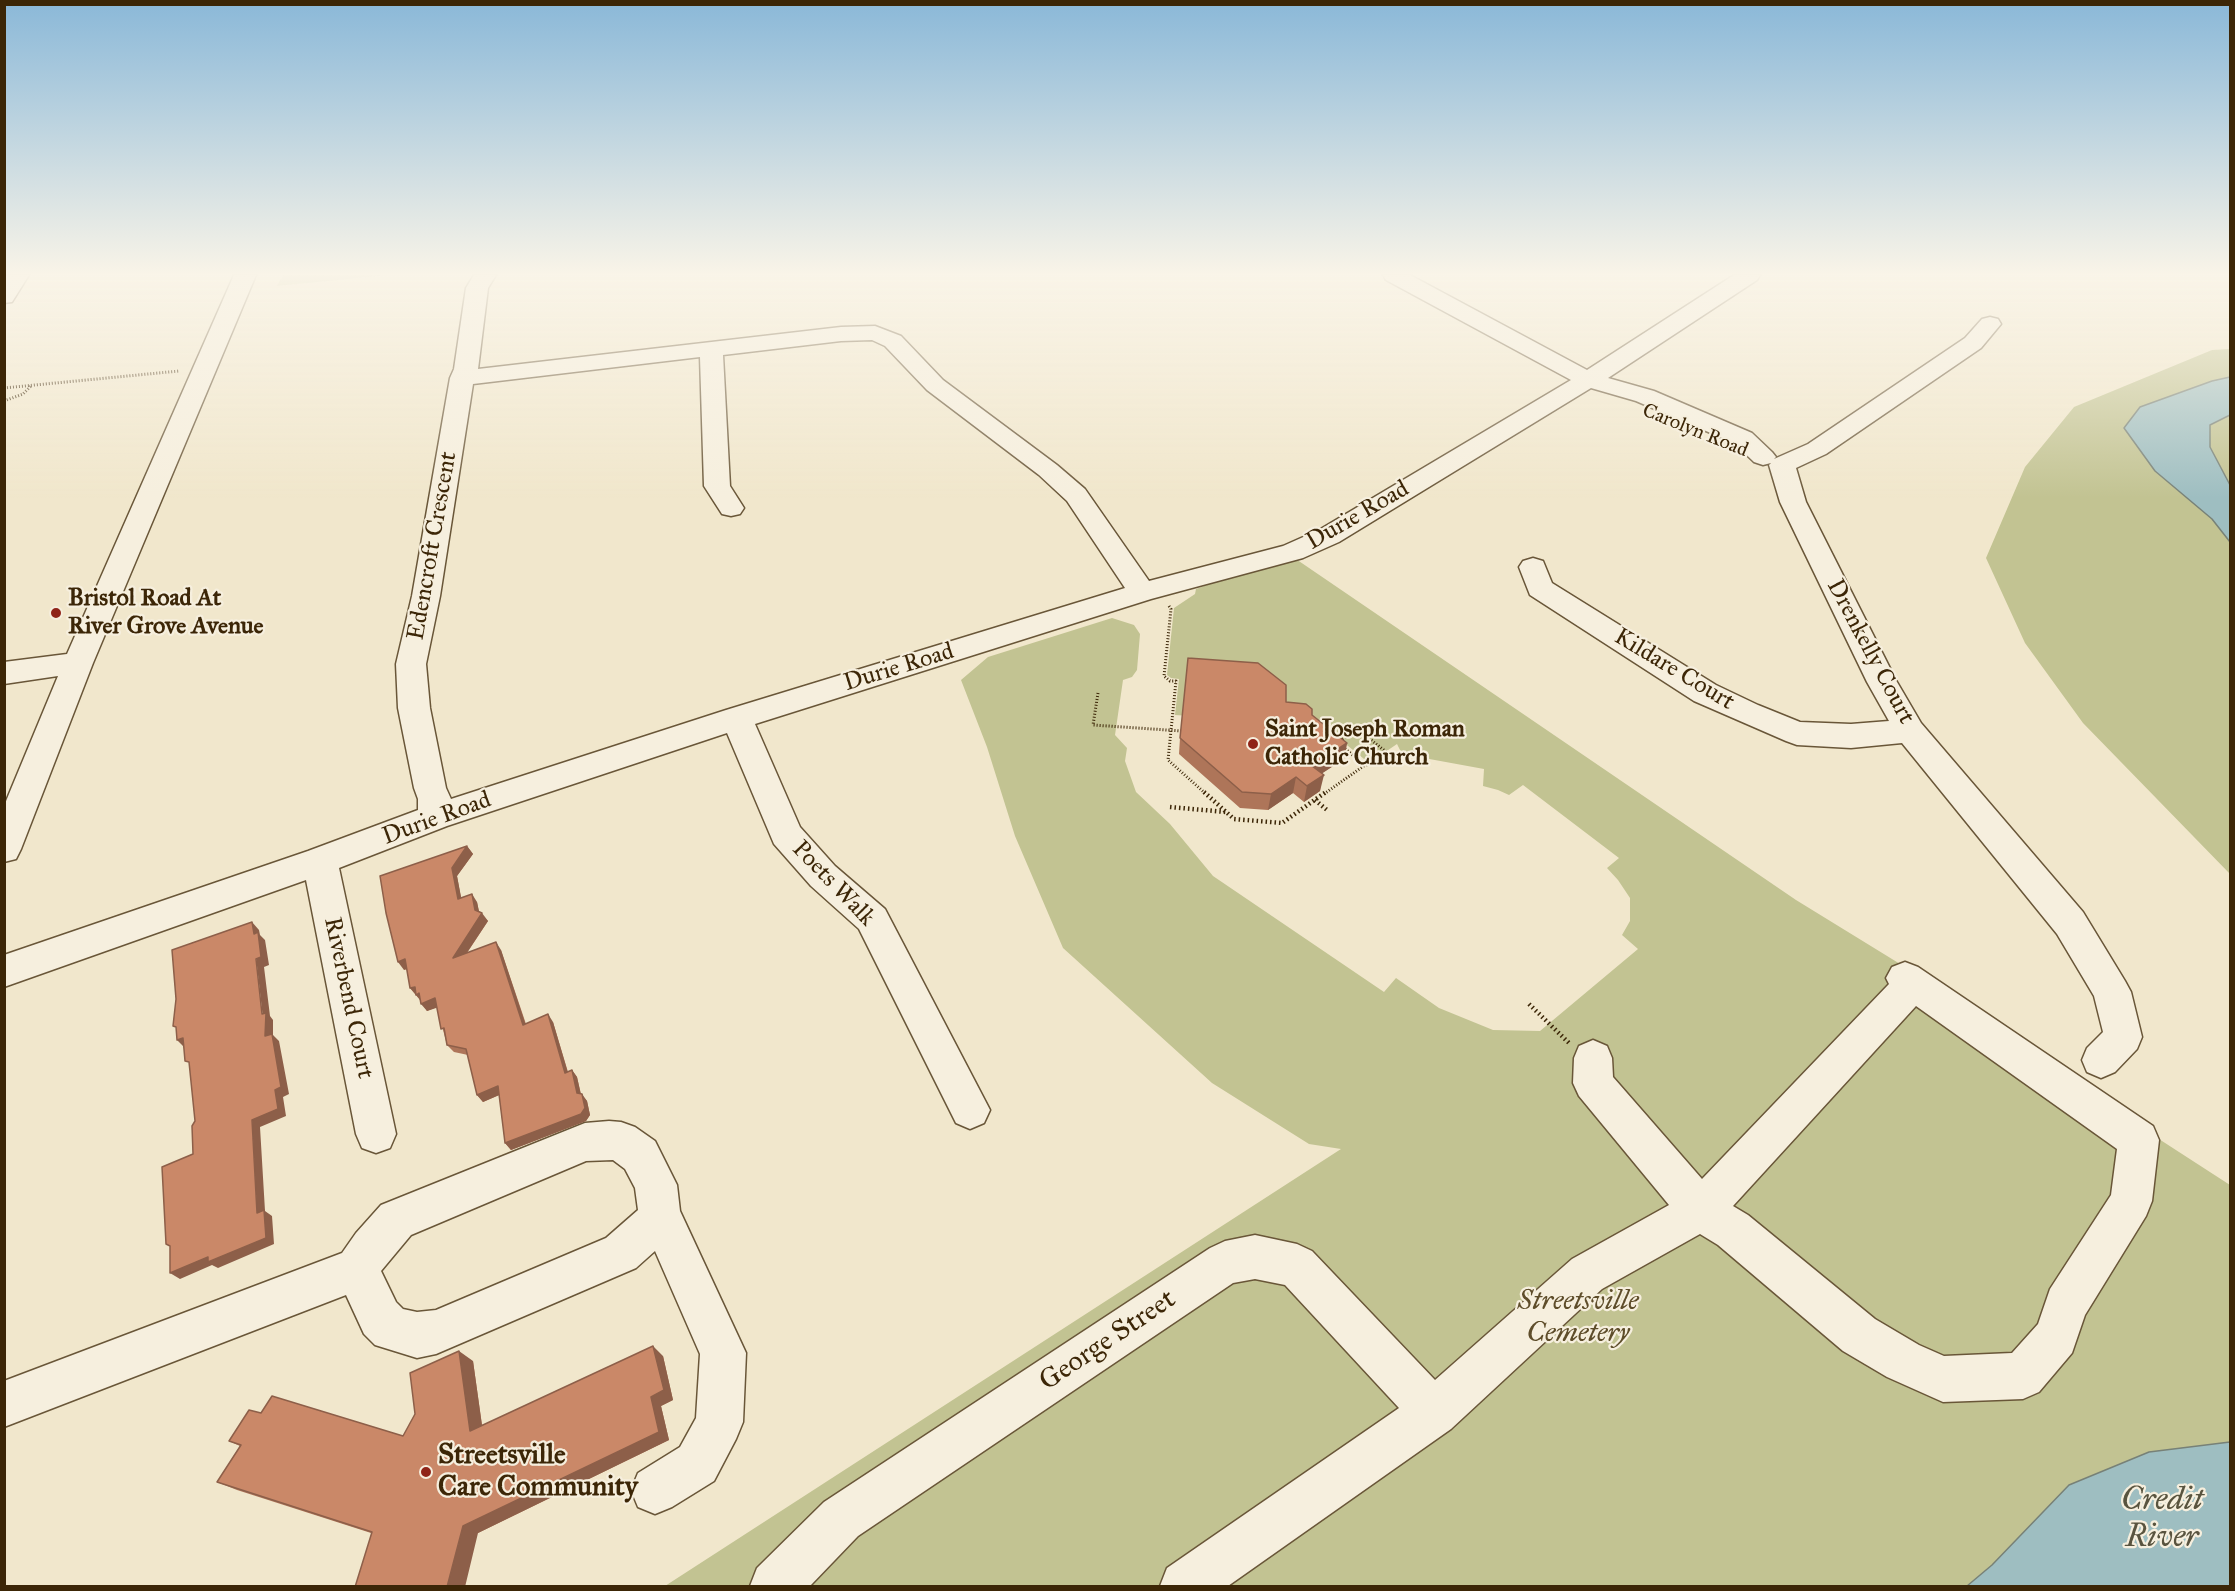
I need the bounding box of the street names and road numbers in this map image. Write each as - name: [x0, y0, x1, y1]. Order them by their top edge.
- street label: Carolyn Road: [1639, 399, 1751, 463]
- street label: Edencroft Crescent: [402, 450, 464, 642]
- street label: Durie Road: [1302, 475, 1414, 557]
- street label: Drenkelly Court: [1820, 575, 1920, 729]
- street label: Kildare Court: [1609, 623, 1739, 717]
- street label: Durie Road: [841, 638, 957, 698]
- street label: Durie Road: [379, 786, 495, 852]
- street label: Poets Walk: [785, 835, 881, 933]
- street label: Riverbend Court: [317, 915, 379, 1081]
- street label: George Street: [1033, 1283, 1183, 1399]

